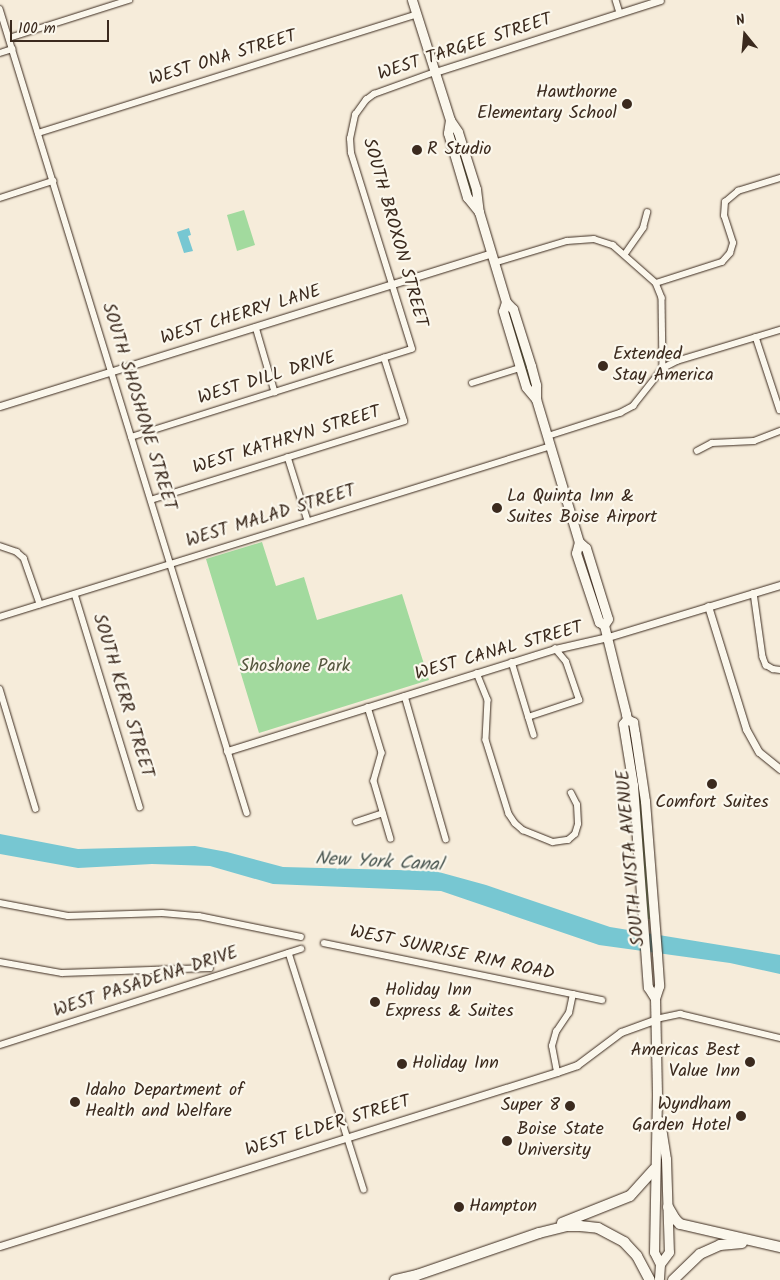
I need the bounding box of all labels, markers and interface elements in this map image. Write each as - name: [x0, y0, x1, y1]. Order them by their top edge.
- text: N: [733, 9, 748, 32]
- scale bar: [12, 10, 111, 42]
- street label: WEST TARGEE STREET: [375, 10, 555, 86]
- north arrow: [720, 10, 770, 60]
- text: 100 m: [18, 17, 56, 41]
- street label: WEST ONA STREET: [147, 26, 299, 92]
- place label: Hawthorne Elementary School: [477, 83, 617, 126]
- marker: Hawthorne Elementary School: [621, 98, 633, 110]
- street label: SOUTH BROXON STREET: [357, 136, 431, 330]
- place label: R Studio: [427, 139, 491, 161]
- marker: R Studio: [411, 144, 423, 156]
- street label: WEST CHERRY LANE: [158, 281, 324, 351]
- street label: SOUTH SHOSHONE STREET: [96, 301, 180, 513]
- place label: Extended Stay America: [613, 345, 714, 388]
- street label: WEST DILL DRIVE: [196, 348, 338, 410]
- marker: Extended Stay America: [597, 360, 609, 372]
- street label: WEST KATHRYN STREET: [191, 402, 383, 480]
- street label: WEST MALAD STREET: [184, 481, 358, 553]
- place label: La Quinta Inn & Suites Boise Airport: [507, 487, 657, 530]
- marker: La Quinta Inn & Suites Boise Airport: [491, 502, 503, 514]
- street label: SOUTH KERR STREET: [87, 612, 157, 780]
- street label: WEST CANAL STREET: [413, 618, 585, 686]
- park label: Shoshone Park: [240, 656, 350, 678]
- street label: SOUTH VISTA AVENUE: [614, 769, 650, 947]
- marker: Comfort Suites: [706, 778, 718, 790]
- place label: Comfort Suites: [655, 792, 769, 814]
- water label: New York Canal: [314, 848, 444, 878]
- street label: WEST SUNRISE RIM ROAD: [348, 922, 556, 986]
- street label: WEST PASADENA DRIVE: [51, 943, 241, 1023]
- place label: Holiday Inn Express & Suites: [385, 981, 514, 1024]
- marker: Holiday Inn Express & Suites: [369, 996, 381, 1008]
- place label: Americas Best Value Inn: [631, 1041, 740, 1084]
- place label: Holiday Inn: [412, 1053, 499, 1075]
- marker: Americas Best Value Inn: [744, 1056, 756, 1068]
- marker: Holiday Inn: [396, 1058, 408, 1070]
- place label: Idaho Department of Health and Welfare: [85, 1081, 244, 1124]
- street label: WEST ELDER STREET: [243, 1092, 413, 1162]
- place label: Super 8: [501, 1095, 560, 1117]
- place label: Wyndham Garden Hotel: [632, 1095, 731, 1138]
- marker: Idaho Department of Health and Welfare: [69, 1096, 81, 1108]
- marker: Super 8: [564, 1100, 576, 1112]
- marker: Wyndham Garden Hotel: [735, 1110, 747, 1122]
- place label: Boise State University: [517, 1120, 604, 1162]
- marker: Boise State University: [501, 1135, 513, 1147]
- place label: Hampton: [469, 1196, 537, 1218]
- marker: Hampton: [453, 1201, 465, 1213]

